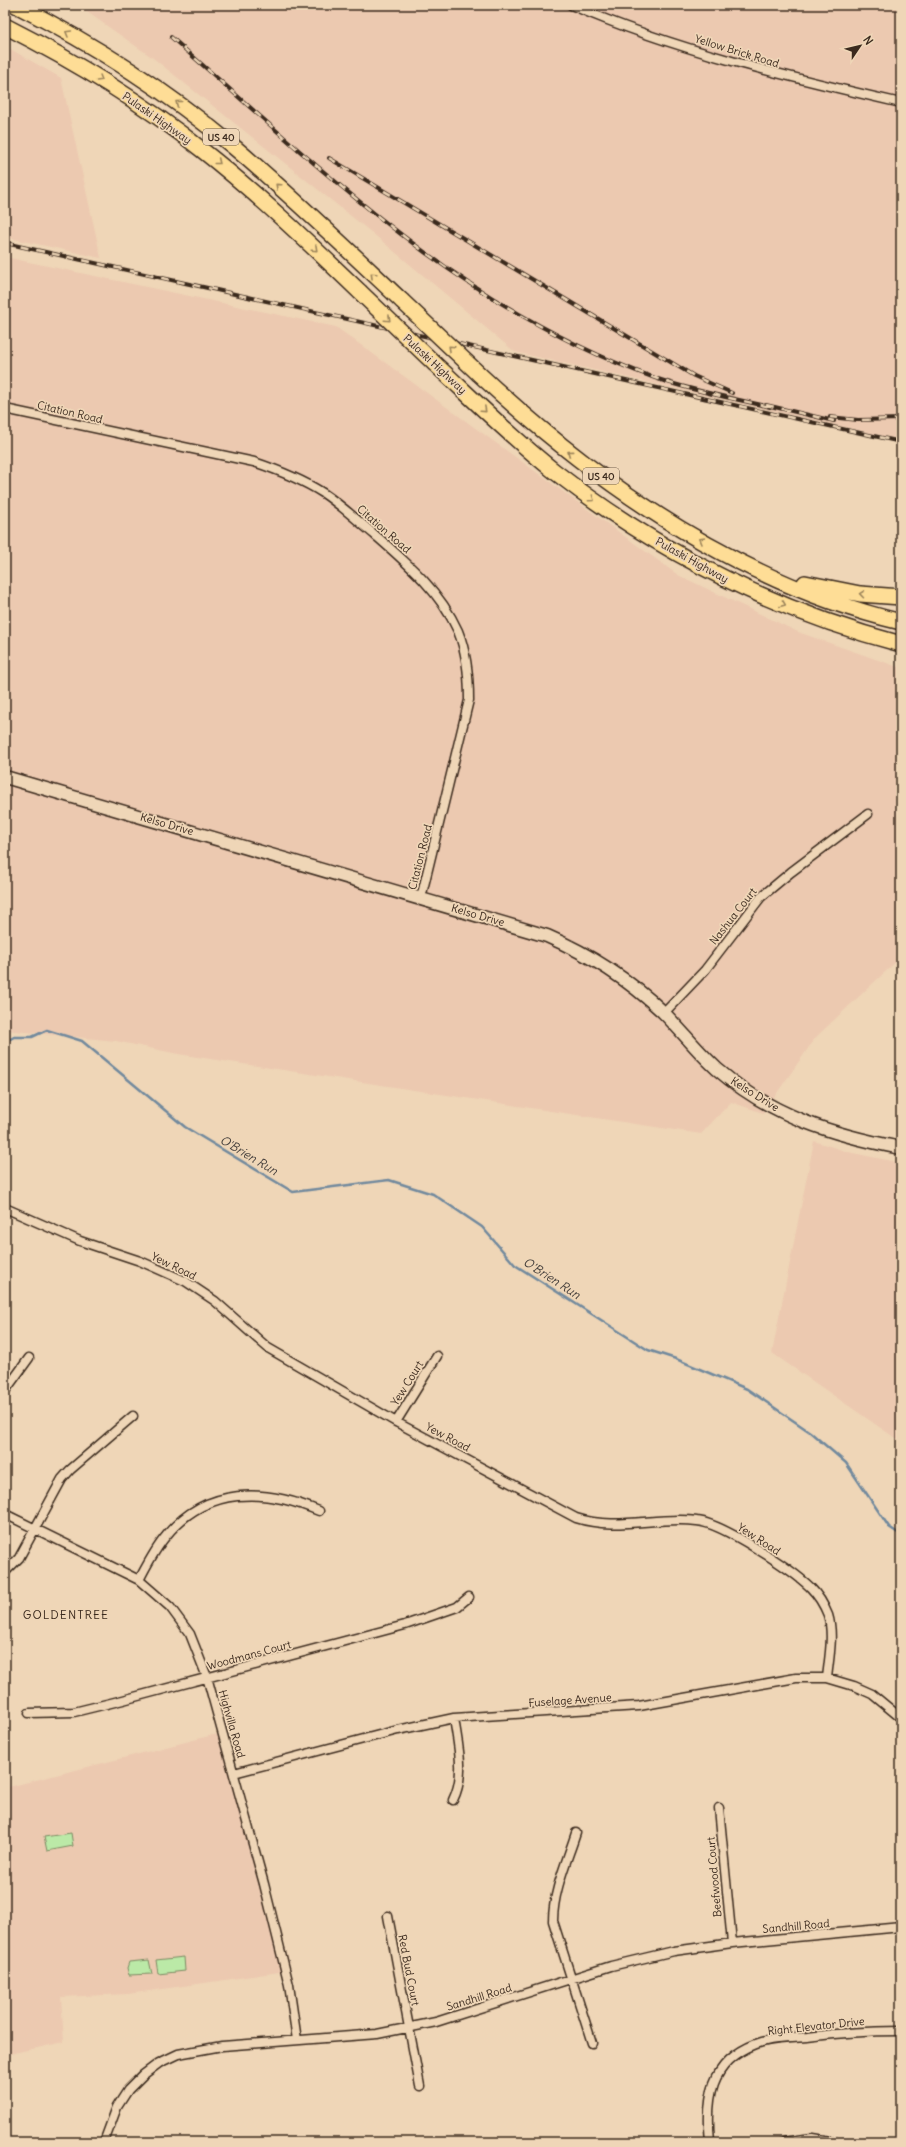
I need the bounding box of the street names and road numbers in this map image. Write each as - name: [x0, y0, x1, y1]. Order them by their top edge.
- street label: Yellow Brick Road: [693, 32, 781, 71]
- street label: Pulaski Highway: [120, 89, 194, 147]
- road number: US 40: [203, 129, 239, 145]
- street label: Pulaski Highway: [400, 331, 470, 397]
- street label: Citation Road: [36, 398, 105, 426]
- road number: US 40: [583, 468, 619, 484]
- street label: Citation Road: [354, 502, 414, 557]
- street label: Pulaski Highway: [653, 534, 731, 586]
- street label: Kelso Drive: [139, 810, 195, 838]
- street label: Citation Road: [405, 822, 435, 891]
- street label: Nashua Court: [706, 885, 760, 947]
- street label: Kelso Drive: [450, 901, 506, 929]
- street label: Kelso Drive: [728, 1074, 782, 1114]
- street label: Yew Road: [149, 1249, 199, 1283]
- street label: Yew Court: [388, 1358, 426, 1408]
- street label: Yew Road: [423, 1419, 473, 1455]
- street label: Yew Road: [735, 1520, 783, 1558]
- street label: Woodmans Court: [206, 1637, 293, 1673]
- street label: Highvilla Road: [216, 1688, 249, 1760]
- street label: Fuselage Avenue: [528, 1690, 612, 1710]
- street label: Beefwood Court: [703, 1836, 724, 1918]
- street label: Sandhill Road: [762, 1916, 831, 1936]
- street label: Red Bud Court: [395, 1933, 423, 2007]
- street label: Sandhill Road: [445, 1980, 514, 2014]
- street label: Right Elevator Drive: [767, 2014, 865, 2038]

